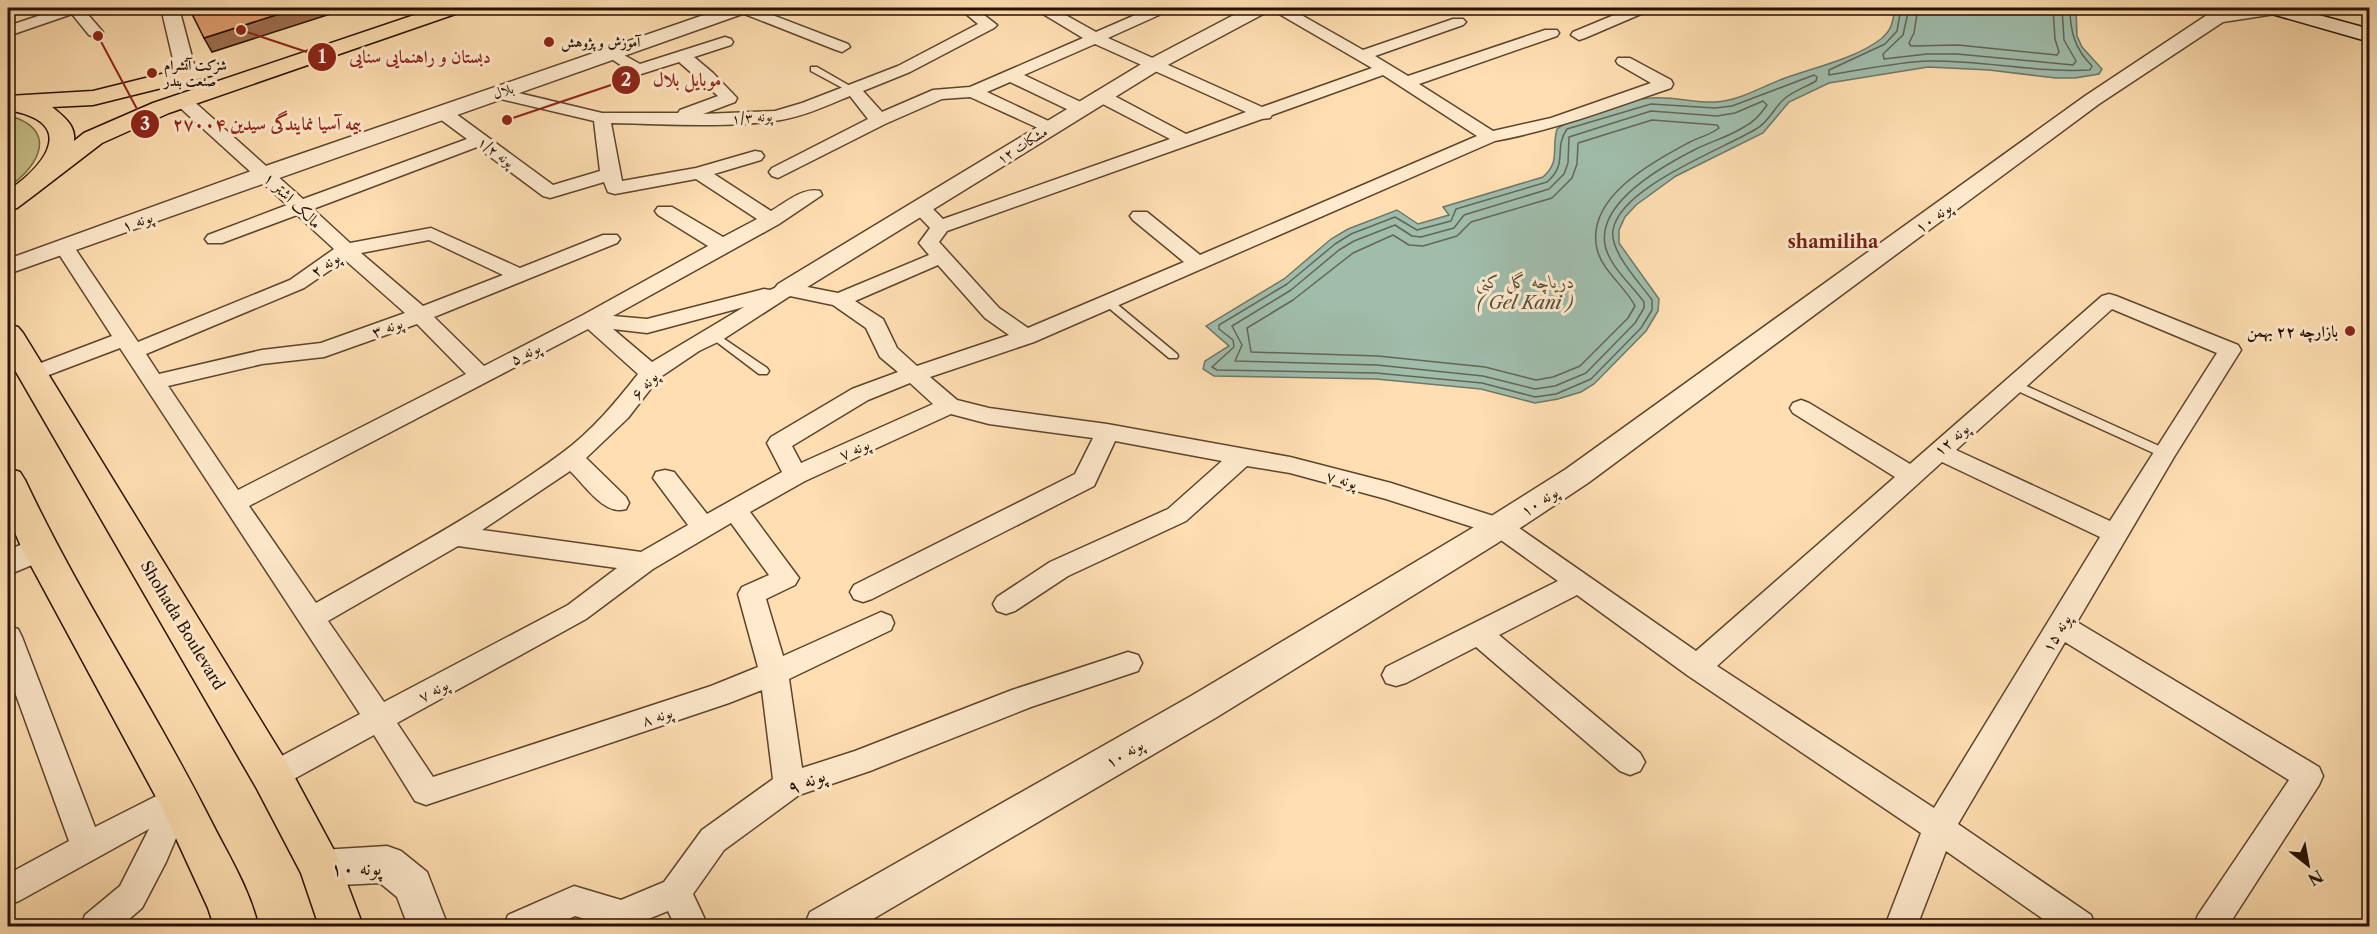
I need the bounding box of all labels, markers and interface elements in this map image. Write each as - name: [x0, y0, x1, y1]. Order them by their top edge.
- place label: آموزش و پژوهش: [561, 33, 642, 52]
- marker: آموزش و پژوهش: [542, 35, 556, 49]
- callout: دبستان و راهنمایی سنایی: [307, 39, 502, 75]
- text: 1: [318, 46, 326, 68]
- text: دبستان و راهنمایی سنایی: [348, 46, 491, 69]
- place label: شرکت آتشرام صنعت بندر: [162, 56, 227, 90]
- callout: موبایل بلال: [611, 62, 733, 98]
- marker: شرکت آتشرام صنعت بندر: [145, 66, 159, 80]
- text: 2: [621, 69, 631, 91]
- text: موبایل بلال: [653, 69, 721, 93]
- street label: بلال: [490, 79, 516, 103]
- callout: بیمه آسیا نمایندگی سیدین ۲۷۰۰۴: [130, 106, 373, 142]
- street label: پونه ۱/۳: [731, 107, 774, 129]
- text: بیمه آسیا نمایندگی سیدین ۲۷۰۰۴: [173, 110, 361, 135]
- text: 3: [140, 113, 150, 135]
- street label: مشکات ۱۲: [993, 122, 1051, 168]
- street label: پونه ۱/۲: [473, 133, 519, 174]
- street label: مالک اشتر ۱: [260, 167, 326, 233]
- street label: پونه ۱۰: [1911, 196, 1957, 239]
- street label: پونه ۱: [119, 206, 157, 238]
- district label: shamiliha: [1788, 231, 1879, 253]
- street label: پونه ۲: [306, 246, 345, 283]
- water label: دریاچه گل کنی ( Gel Kani ): [1475, 271, 1575, 314]
- street label: پونه ۳: [369, 312, 407, 344]
- place label: بازارچه ۲۲ بهمن: [2247, 321, 2338, 343]
- marker: بازارچه ۲۲ بهمن: [2343, 324, 2357, 338]
- street label: پونه ۵: [507, 337, 545, 371]
- street label: پونه ۶: [626, 366, 664, 405]
- street label: پونه ۱۲: [1929, 417, 1975, 461]
- street label: پونه ۷: [836, 433, 874, 466]
- street label: پونه ۷: [1324, 465, 1361, 495]
- street label: پونه ۱۰: [1516, 481, 1563, 522]
- street label: Shohada Boulevard: [136, 557, 230, 693]
- street label: پونه ۱۵: [2037, 610, 2077, 657]
- street label: پونه ۷: [414, 673, 453, 708]
- street label: پونه ۸: [639, 701, 677, 732]
- street label: پونه ۱۰: [1101, 734, 1148, 774]
- street label: پونه ۹: [783, 762, 831, 802]
- north arrow: [2278, 835, 2338, 895]
- street label: پونه ۱۰: [330, 856, 383, 883]
- text: N: [2305, 866, 2327, 890]

